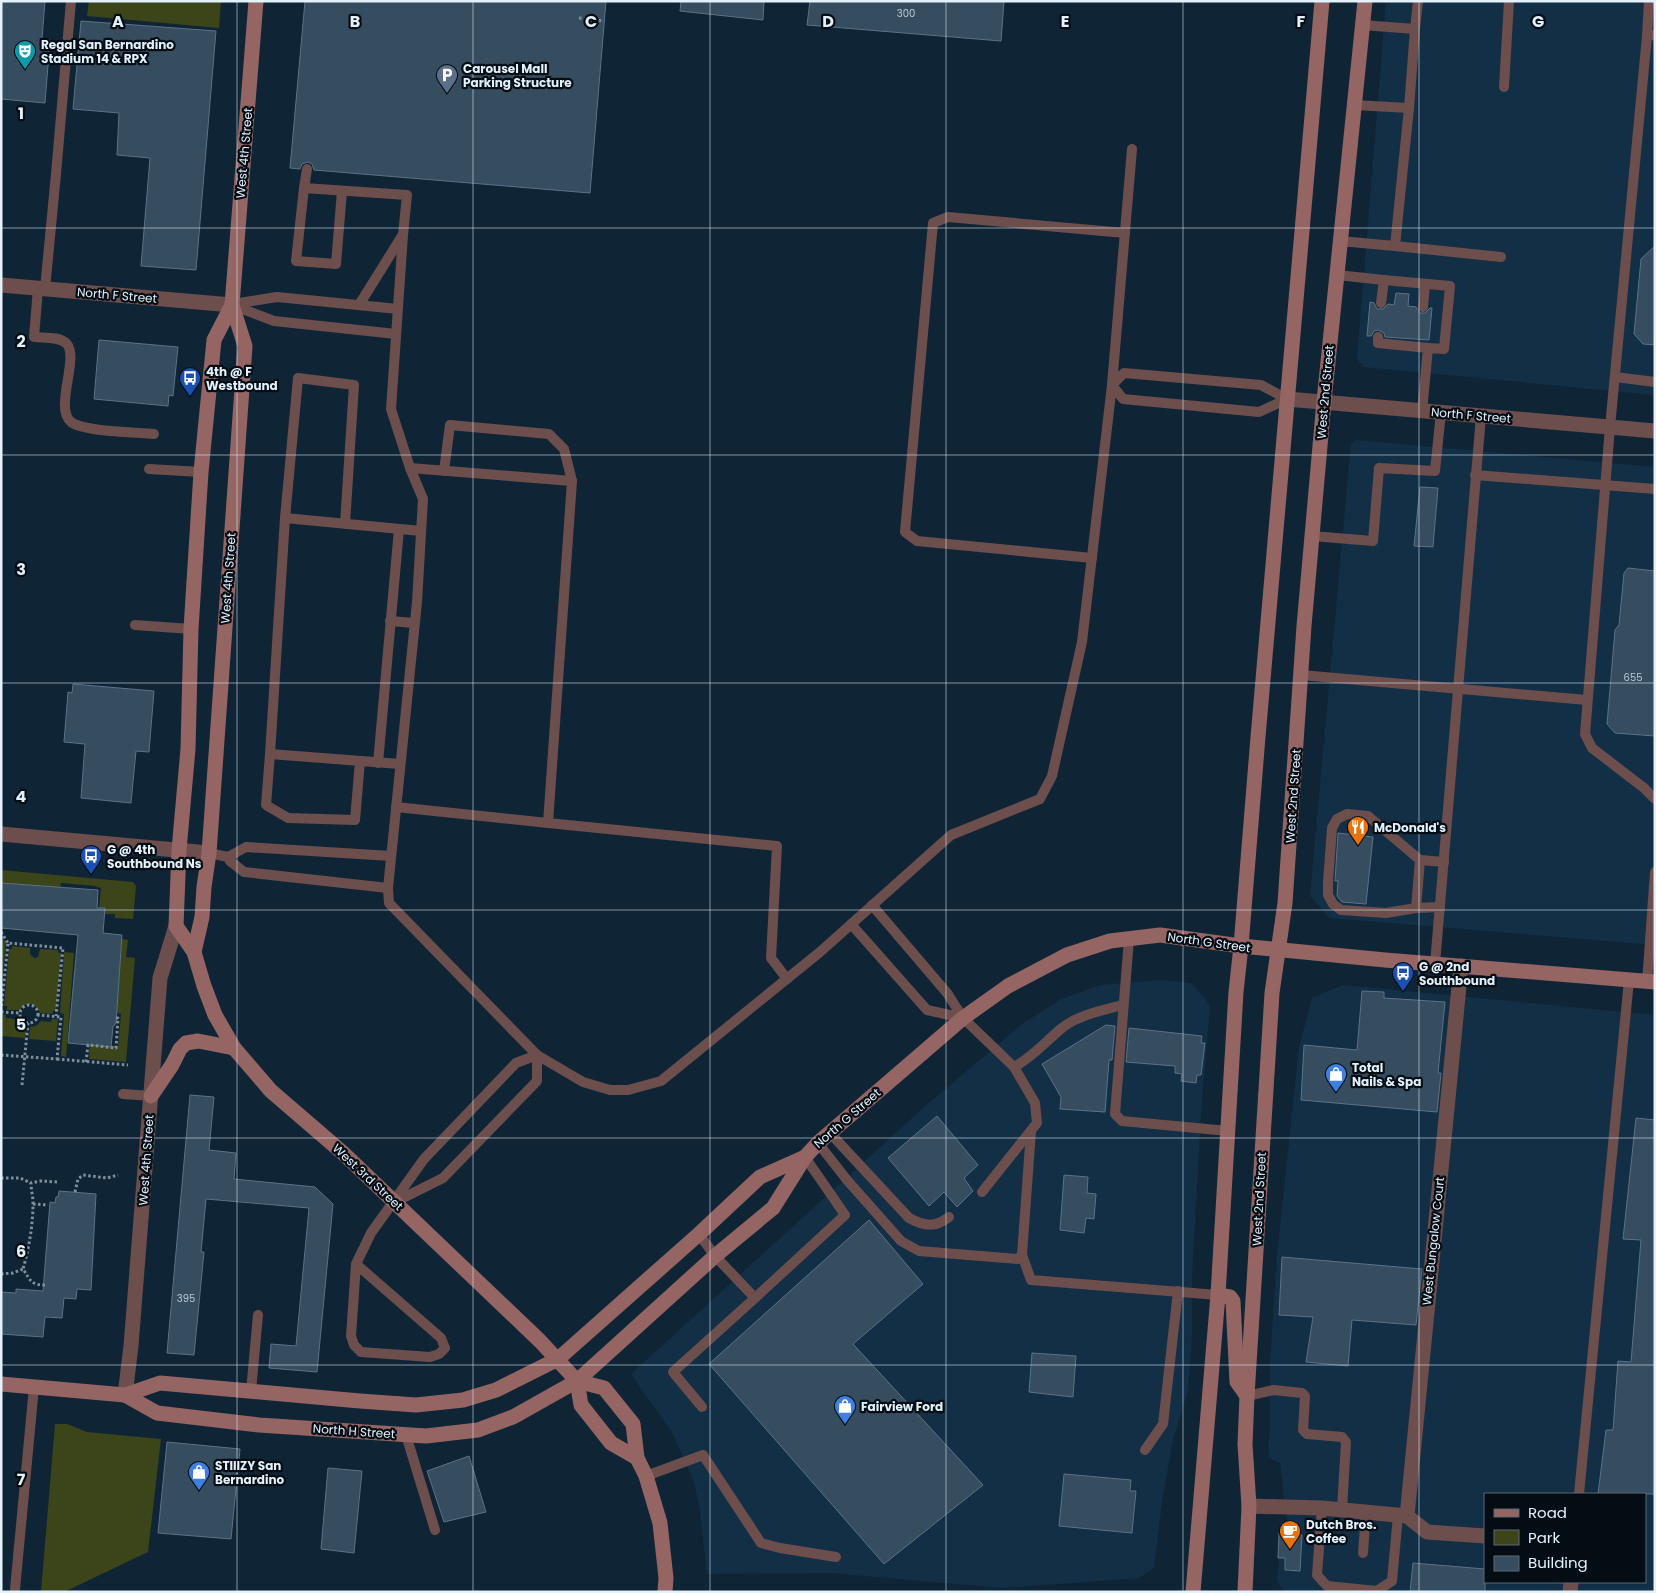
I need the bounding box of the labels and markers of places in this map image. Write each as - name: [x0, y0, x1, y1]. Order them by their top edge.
- place label: Regal San Bernardino Stadium 14 & RPX: [41, 36, 174, 67]
- theatre icon: Regal San Bernardino Stadium 14 & RPX: [13, 39, 37, 70]
- place label: Carousel Mall Parking Structure: [463, 60, 572, 91]
- parking icon: Carousel Mall Parking Structure: [435, 63, 459, 94]
- place label: 4th @ F Westbound: [206, 363, 278, 394]
- bus stop icon: 4th @ F Westbound: [178, 366, 202, 397]
- restaurant icon: McDonald's: [1346, 815, 1370, 846]
- place label: McDonald's: [1374, 819, 1446, 836]
- place label: G @ 4th Southbound Ns: [107, 841, 202, 872]
- bus stop icon: G @ 4th Southbound Ns: [79, 844, 103, 875]
- place label: G @ 2nd Southbound: [1419, 958, 1495, 989]
- bus stop icon: G @ 2nd Southbound: [1391, 961, 1415, 992]
- place label: Total Nails & Spa: [1352, 1059, 1421, 1090]
- shop icon: Total Nails & Spa: [1324, 1062, 1348, 1093]
- shop icon: Fairview Ford: [833, 1394, 857, 1425]
- place label: Fairview Ford: [861, 1398, 943, 1415]
- place label: STIIIZY San Bernardino: [215, 1457, 285, 1488]
- shop icon: STIIIZY San Bernardino: [187, 1460, 211, 1491]
- place label: Dutch Bros. Coffee: [1306, 1516, 1376, 1547]
- cafe icon: Dutch Bros. Coffee: [1278, 1519, 1302, 1550]

